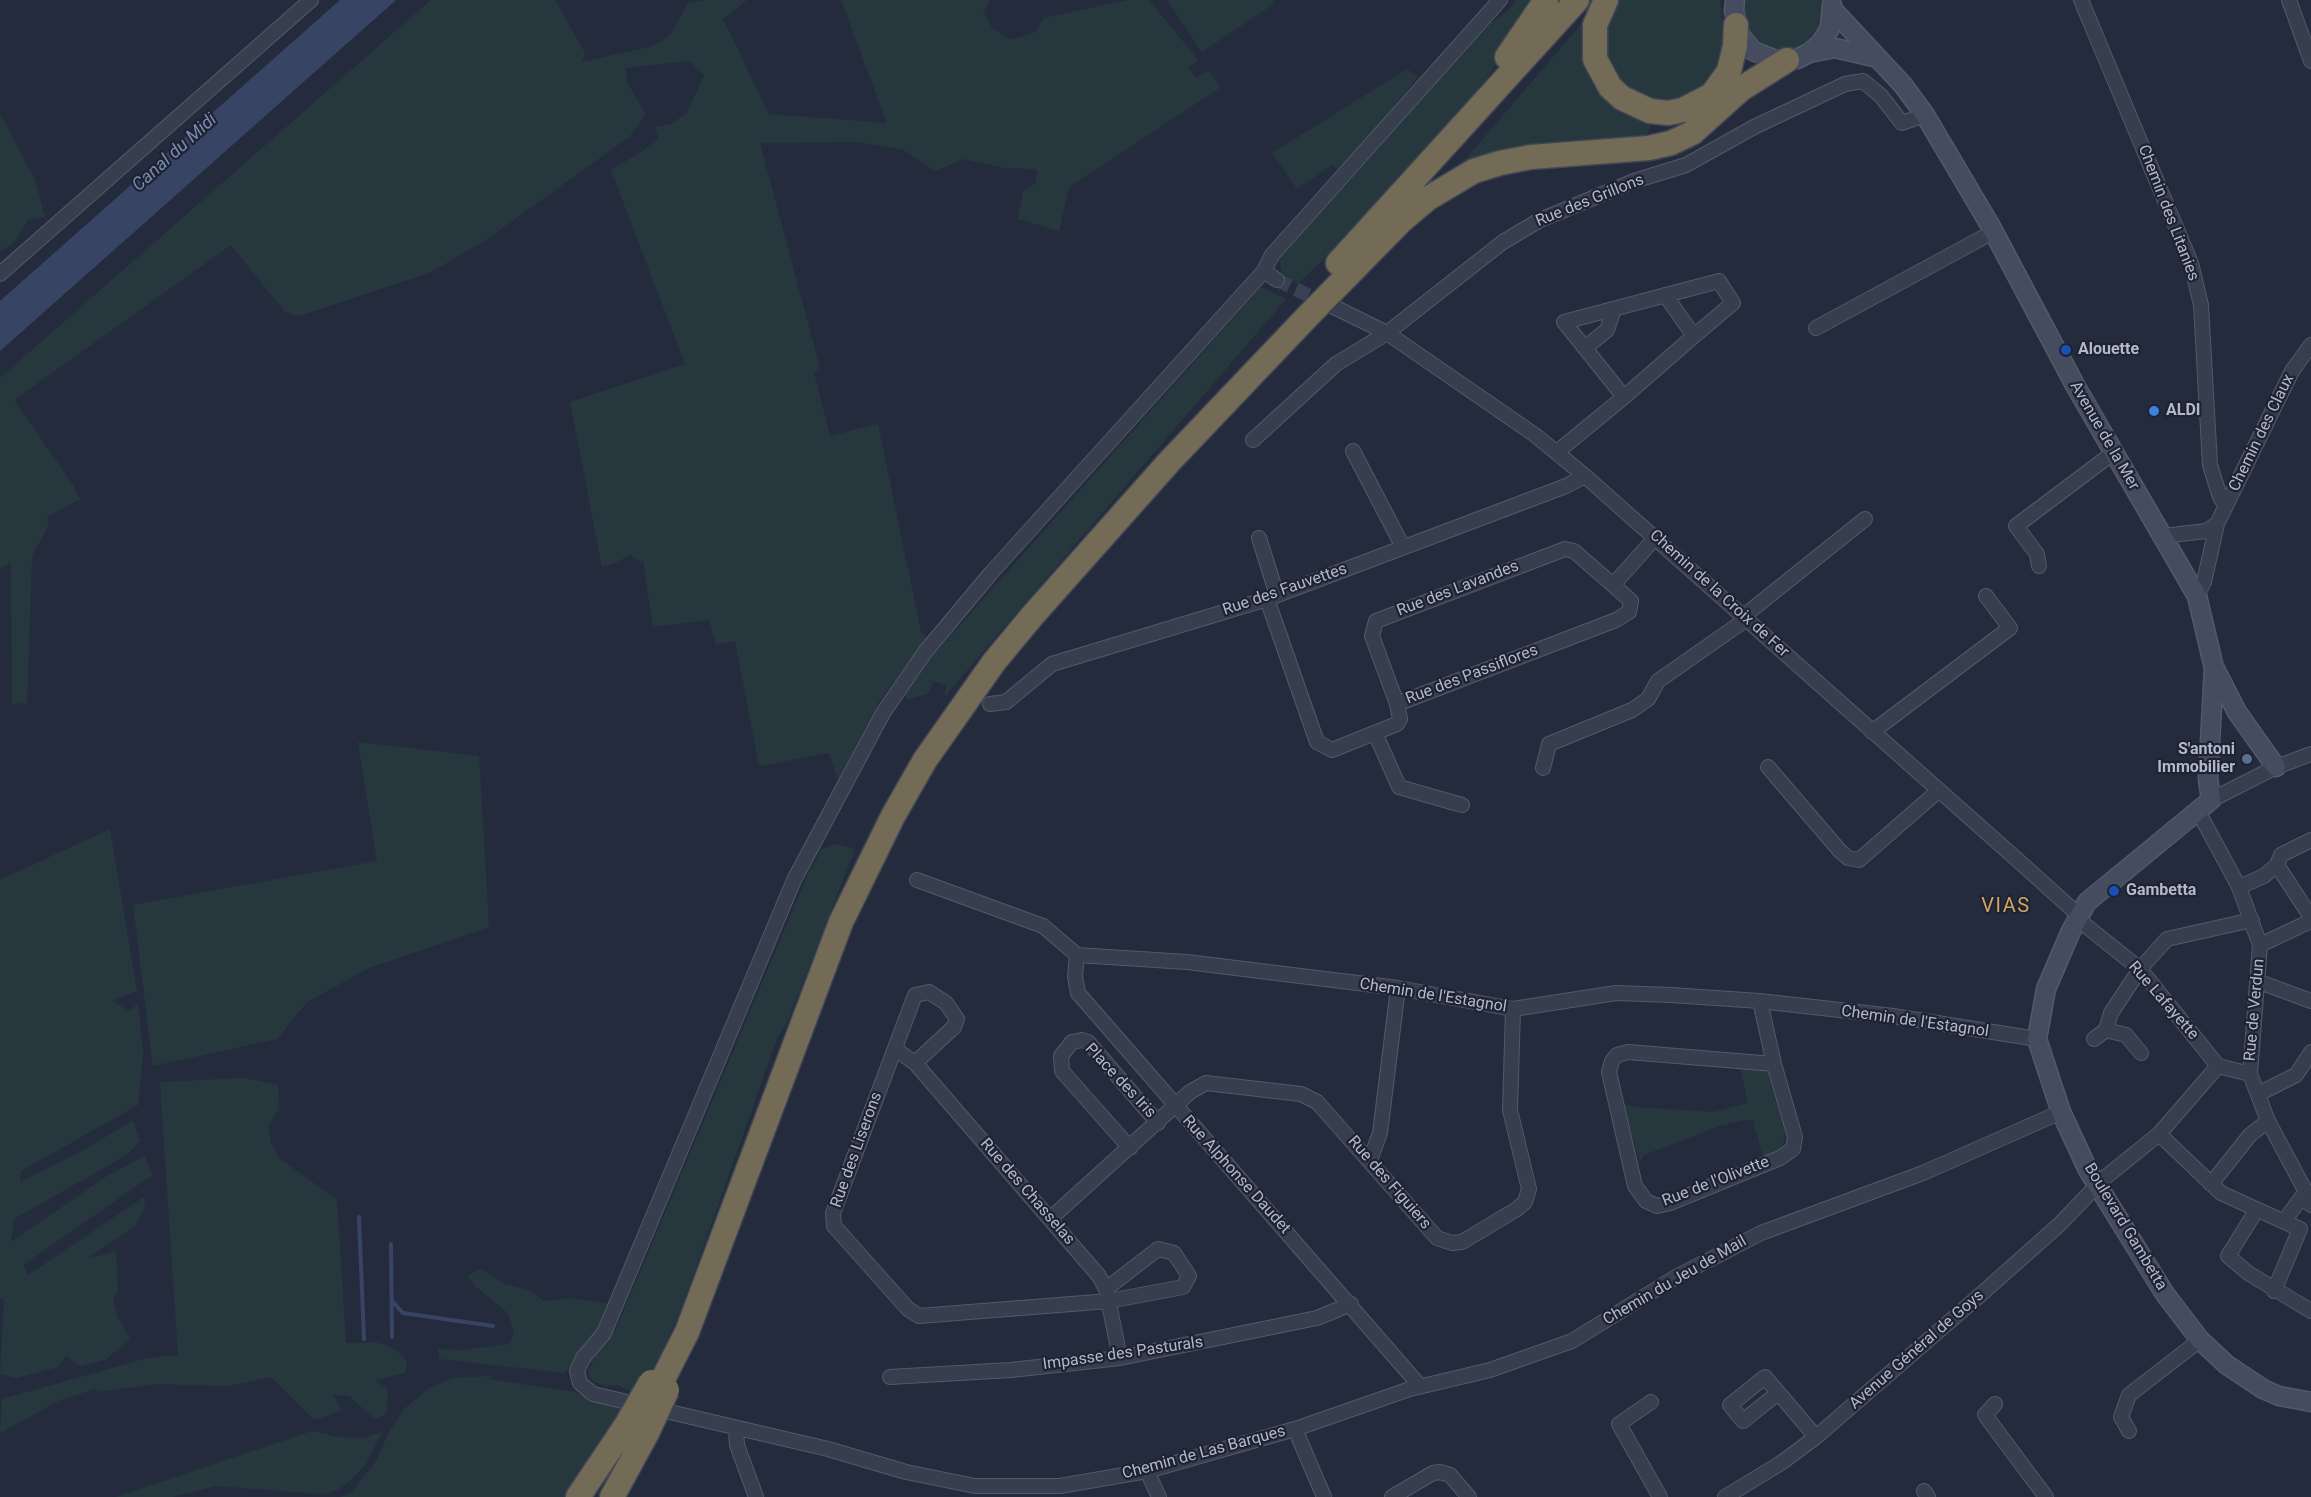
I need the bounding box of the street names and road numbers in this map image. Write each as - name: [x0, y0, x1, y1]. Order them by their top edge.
- street label: Chemin des Litanies: [2133, 142, 2203, 284]
- street label: Rue des Grillons: [1533, 171, 1647, 231]
- street label: Chemin des Claux: [2225, 371, 2299, 495]
- street label: Avenue de la Mer: [2065, 378, 2143, 494]
- street label: Chemin de la Croix de Fer: [1645, 526, 1793, 662]
- street label: Rue des Lavandes: [1394, 557, 1522, 621]
- street label: Rue des Fauvettes: [1220, 560, 1350, 620]
- street label: Rue des Passiflores: [1403, 641, 1541, 709]
- street label: Rue Lafayette: [2124, 958, 2202, 1044]
- street label: Rue de Verdun: [2241, 958, 2269, 1062]
- street label: Chemin de l'Estagnol: [1358, 975, 1508, 1017]
- street label: Chemin de l'Estagnol: [1840, 1002, 1990, 1042]
- street label: Place des Iris: [1081, 1040, 1159, 1122]
- street label: Rue des Liserons: [827, 1090, 887, 1210]
- street label: Rue Alphonse Daudet: [1178, 1112, 1294, 1238]
- street label: Rue des Figuiers: [1343, 1132, 1435, 1234]
- street label: Rue des Chasselas: [976, 1135, 1078, 1249]
- street label: Rue de l'Olivette: [1660, 1153, 1772, 1211]
- street label: Boulevard Gambetta: [2079, 1160, 2171, 1294]
- street label: Chemin du Jeu de Mail: [1600, 1232, 1750, 1330]
- street label: Avenue Général de Goys: [1846, 1286, 1988, 1414]
- street label: Impasse des Pasturals: [1042, 1333, 1204, 1375]
- street label: Chemin de Las Barques: [1120, 1422, 1288, 1484]

